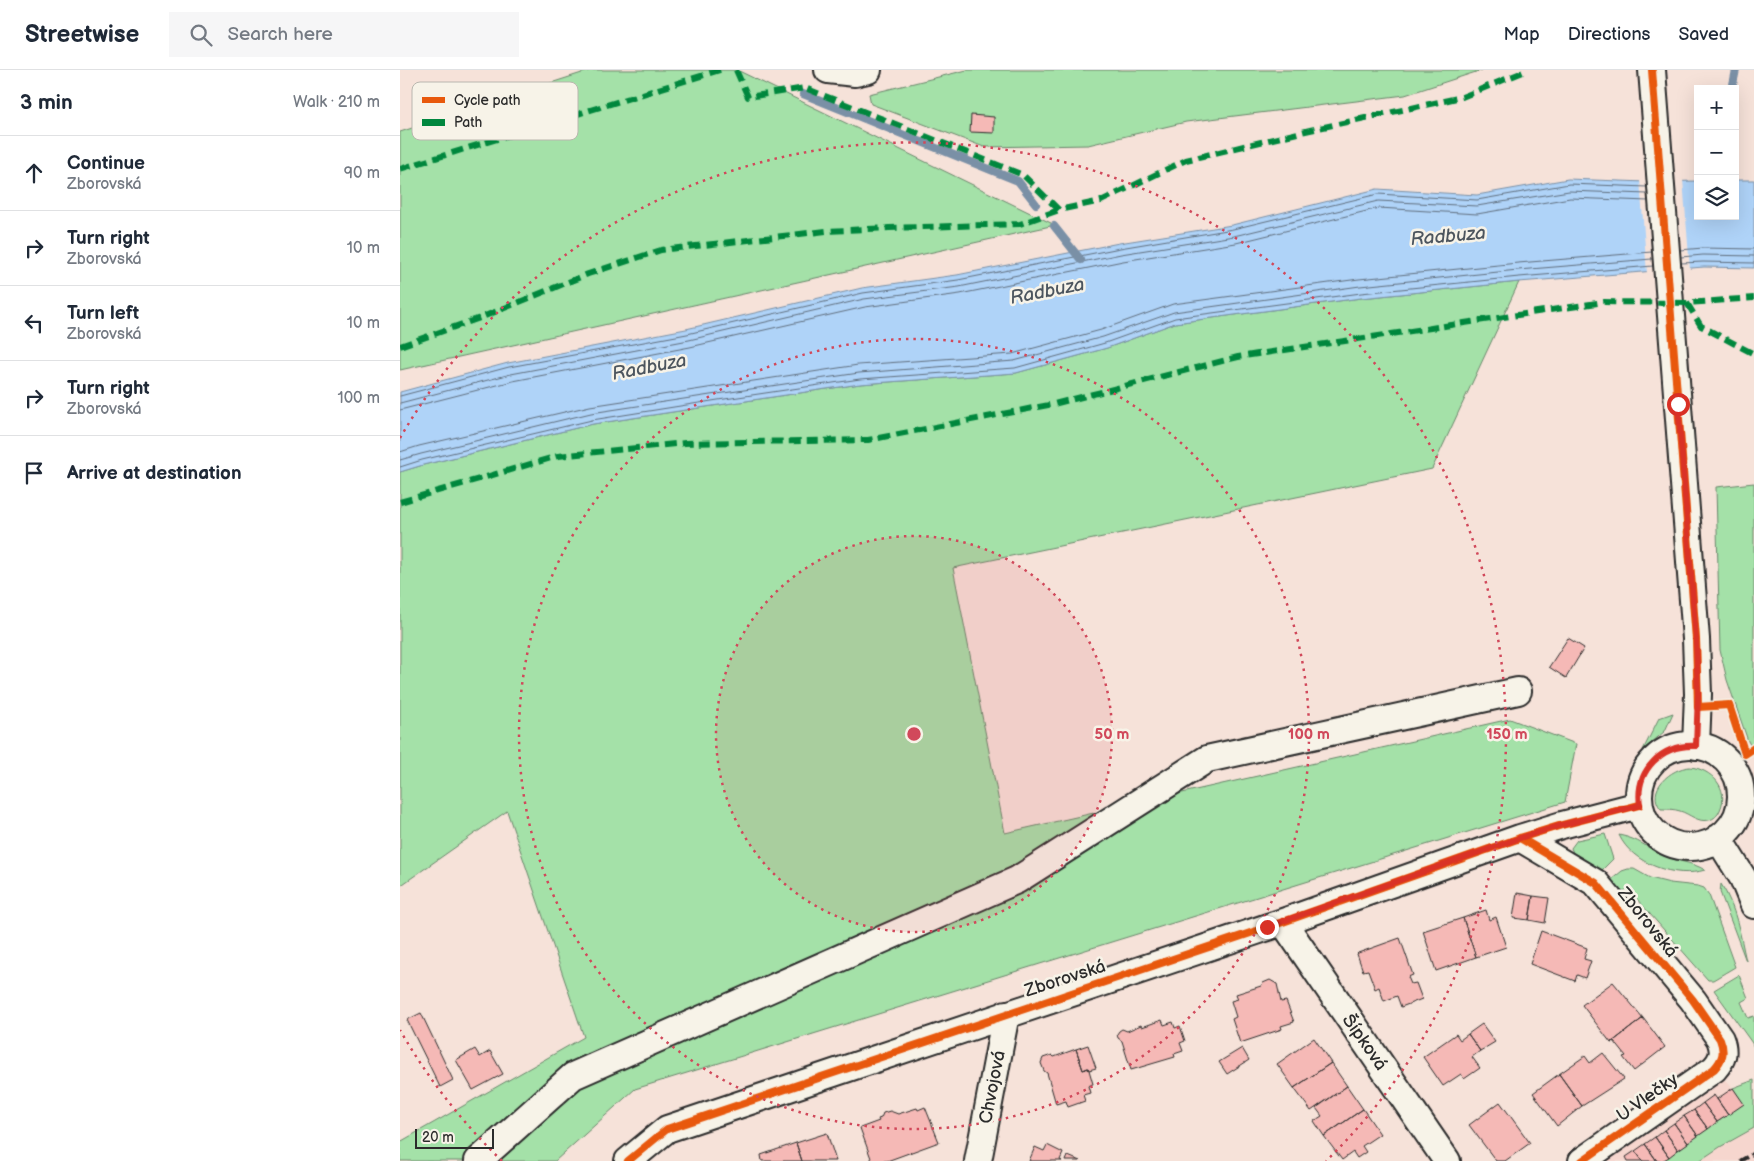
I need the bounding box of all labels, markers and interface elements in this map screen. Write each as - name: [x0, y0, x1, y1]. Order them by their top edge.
- search box: [169, 12, 519, 57]
- text: Streetwise: [25, 20, 139, 49]
- icon: search: [187, 21, 215, 49]
- text: Search here: [227, 23, 333, 46]
- text: Map: [1504, 24, 1540, 45]
- text: Directions: [1568, 24, 1650, 45]
- text: Saved: [1678, 24, 1729, 45]
- legend: [412, 82, 578, 140]
- map controls: [1694, 85, 1739, 220]
- button: +: [1694, 85, 1739, 130]
- text: 3 min: [20, 90, 73, 115]
- text: Cycle path: [454, 92, 521, 109]
- text: Walk · 210 m: [293, 93, 380, 112]
- text: Path: [454, 114, 482, 131]
- button: −: [1694, 130, 1739, 175]
- text: Continue: [67, 152, 145, 175]
- icon: ahead: [20, 159, 48, 187]
- text: 90 m: [344, 164, 380, 183]
- text: Zborovská: [67, 175, 142, 194]
- button: layers: [1694, 175, 1739, 220]
- water label: Radbuza: [1409, 222, 1487, 251]
- text: Turn right: [67, 227, 150, 250]
- icon: right: [20, 234, 48, 262]
- text: 10 m: [347, 239, 380, 258]
- text: Zborovská: [67, 250, 142, 269]
- water label: Radbuza: [1008, 273, 1087, 310]
- text: Turn left: [67, 302, 139, 325]
- icon: left: [20, 309, 48, 337]
- text: 10 m: [347, 314, 380, 333]
- text: Zborovská: [67, 325, 142, 344]
- water label: Radbuza: [610, 349, 689, 386]
- text: Turn right: [67, 377, 150, 400]
- icon: right: [20, 384, 48, 412]
- text: 100 m: [337, 389, 380, 408]
- route start: [1667, 393, 1690, 416]
- text: Zborovská: [67, 400, 142, 419]
- icon: arrive: [20, 459, 48, 487]
- text: Arrive at destination: [67, 462, 242, 485]
- centre of rings: [905, 725, 923, 743]
- text: 50 m: [1095, 725, 1130, 744]
- text: 100 m: [1288, 725, 1330, 744]
- text: 150 m: [1486, 725, 1528, 744]
- street label: Zborovská: [1612, 882, 1682, 962]
- route end: [1256, 916, 1279, 939]
- street label: Zborovská: [1021, 956, 1108, 1002]
- street label: Šípková: [1338, 1009, 1392, 1075]
- street label: Chvojová: [975, 1049, 1010, 1125]
- street label: U Vlečky: [1613, 1068, 1683, 1126]
- scale bar: [415, 1126, 494, 1149]
- text: 20 m: [422, 1129, 454, 1146]

